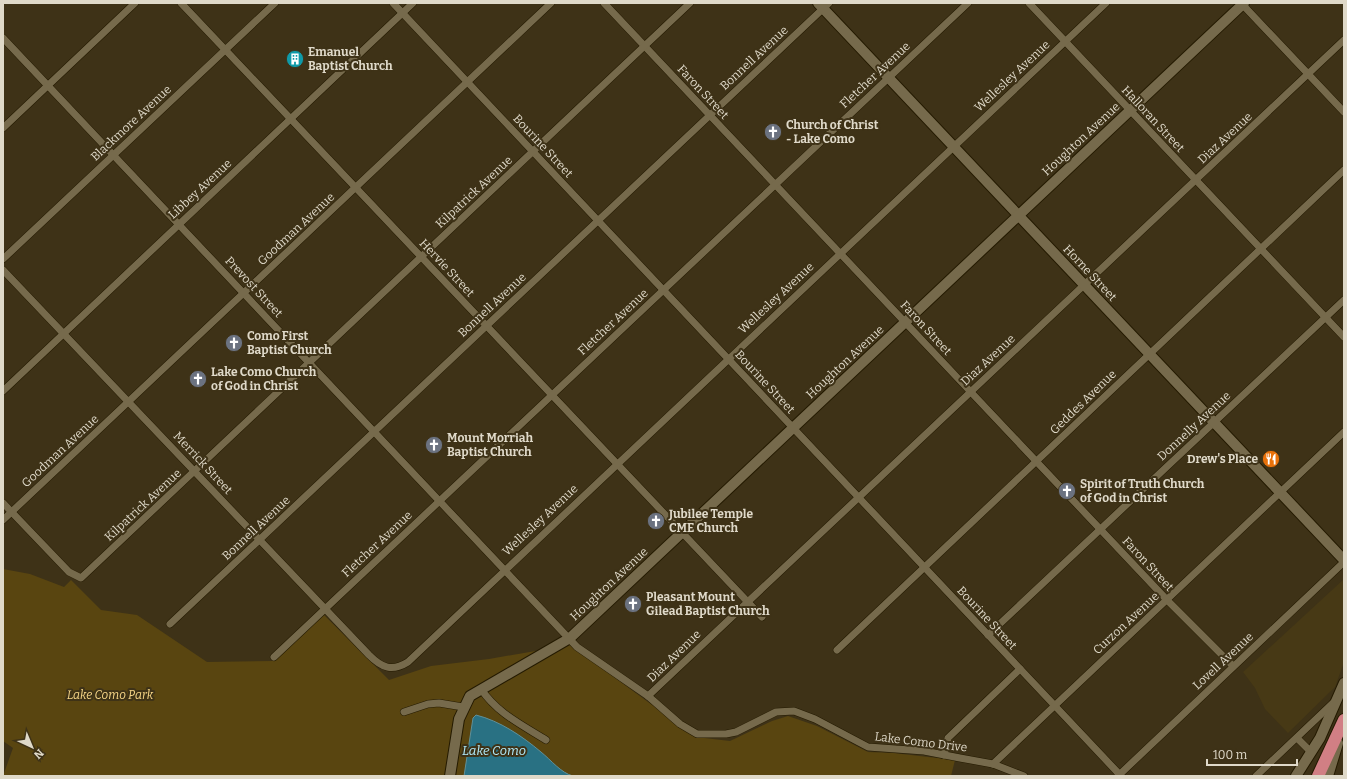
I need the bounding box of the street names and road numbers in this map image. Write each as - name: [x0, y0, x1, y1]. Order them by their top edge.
- street label: Bonnell Avenue: [717, 23, 791, 93]
- street label: Wellesley Avenue: [971, 37, 1053, 115]
- street label: Fletcher Avenue: [837, 39, 913, 111]
- street label: Faron Street: [674, 62, 732, 122]
- street label: Blackmore Avenue: [88, 82, 174, 164]
- street label: Halloran Street: [1119, 83, 1188, 155]
- street label: Houghton Avenue: [1039, 99, 1123, 179]
- street label: Diaz Avenue: [1195, 109, 1255, 167]
- street label: Bourine Street: [510, 112, 576, 181]
- street label: Kilpatrick Avenue: [433, 153, 515, 231]
- street label: Libbey Avenue: [166, 156, 234, 222]
- street label: Goodman Avenue: [255, 190, 337, 268]
- street label: Hervie Street: [417, 236, 478, 300]
- street label: Horne Street: [1060, 242, 1120, 305]
- street label: Prevost Street: [222, 254, 286, 321]
- street label: Wellesley Avenue: [735, 259, 817, 337]
- street label: Bonnell Avenue: [455, 270, 529, 340]
- street label: Fletcher Avenue: [575, 286, 651, 358]
- street label: Faron Street: [897, 298, 955, 358]
- street label: Houghton Avenue: [803, 322, 887, 402]
- street label: Diaz Avenue: [958, 331, 1018, 389]
- street label: Bourine Street: [732, 348, 798, 417]
- street label: Geddes Avenue: [1047, 367, 1119, 437]
- street label: Donnelly Avenue: [1155, 389, 1233, 463]
- street label: Goodman Avenue: [19, 412, 101, 490]
- street label: Merrick Street: [171, 429, 236, 497]
- street label: Kilpatrick Avenue: [102, 466, 184, 544]
- street label: Wellesley Avenue: [499, 481, 581, 559]
- street label: Bonnell Avenue: [219, 493, 293, 563]
- street label: Fletcher Avenue: [339, 508, 415, 580]
- street label: Faron Street: [1119, 534, 1177, 594]
- street label: Houghton Avenue: [567, 544, 651, 624]
- street label: Bourine Street: [954, 584, 1020, 653]
- street label: Curzon Avenue: [1090, 589, 1162, 657]
- street label: Diaz Avenue: [644, 627, 704, 685]
- street label: Lovell Avenue: [1190, 630, 1256, 692]
- street label: Lake Como Drive: [874, 729, 968, 755]

